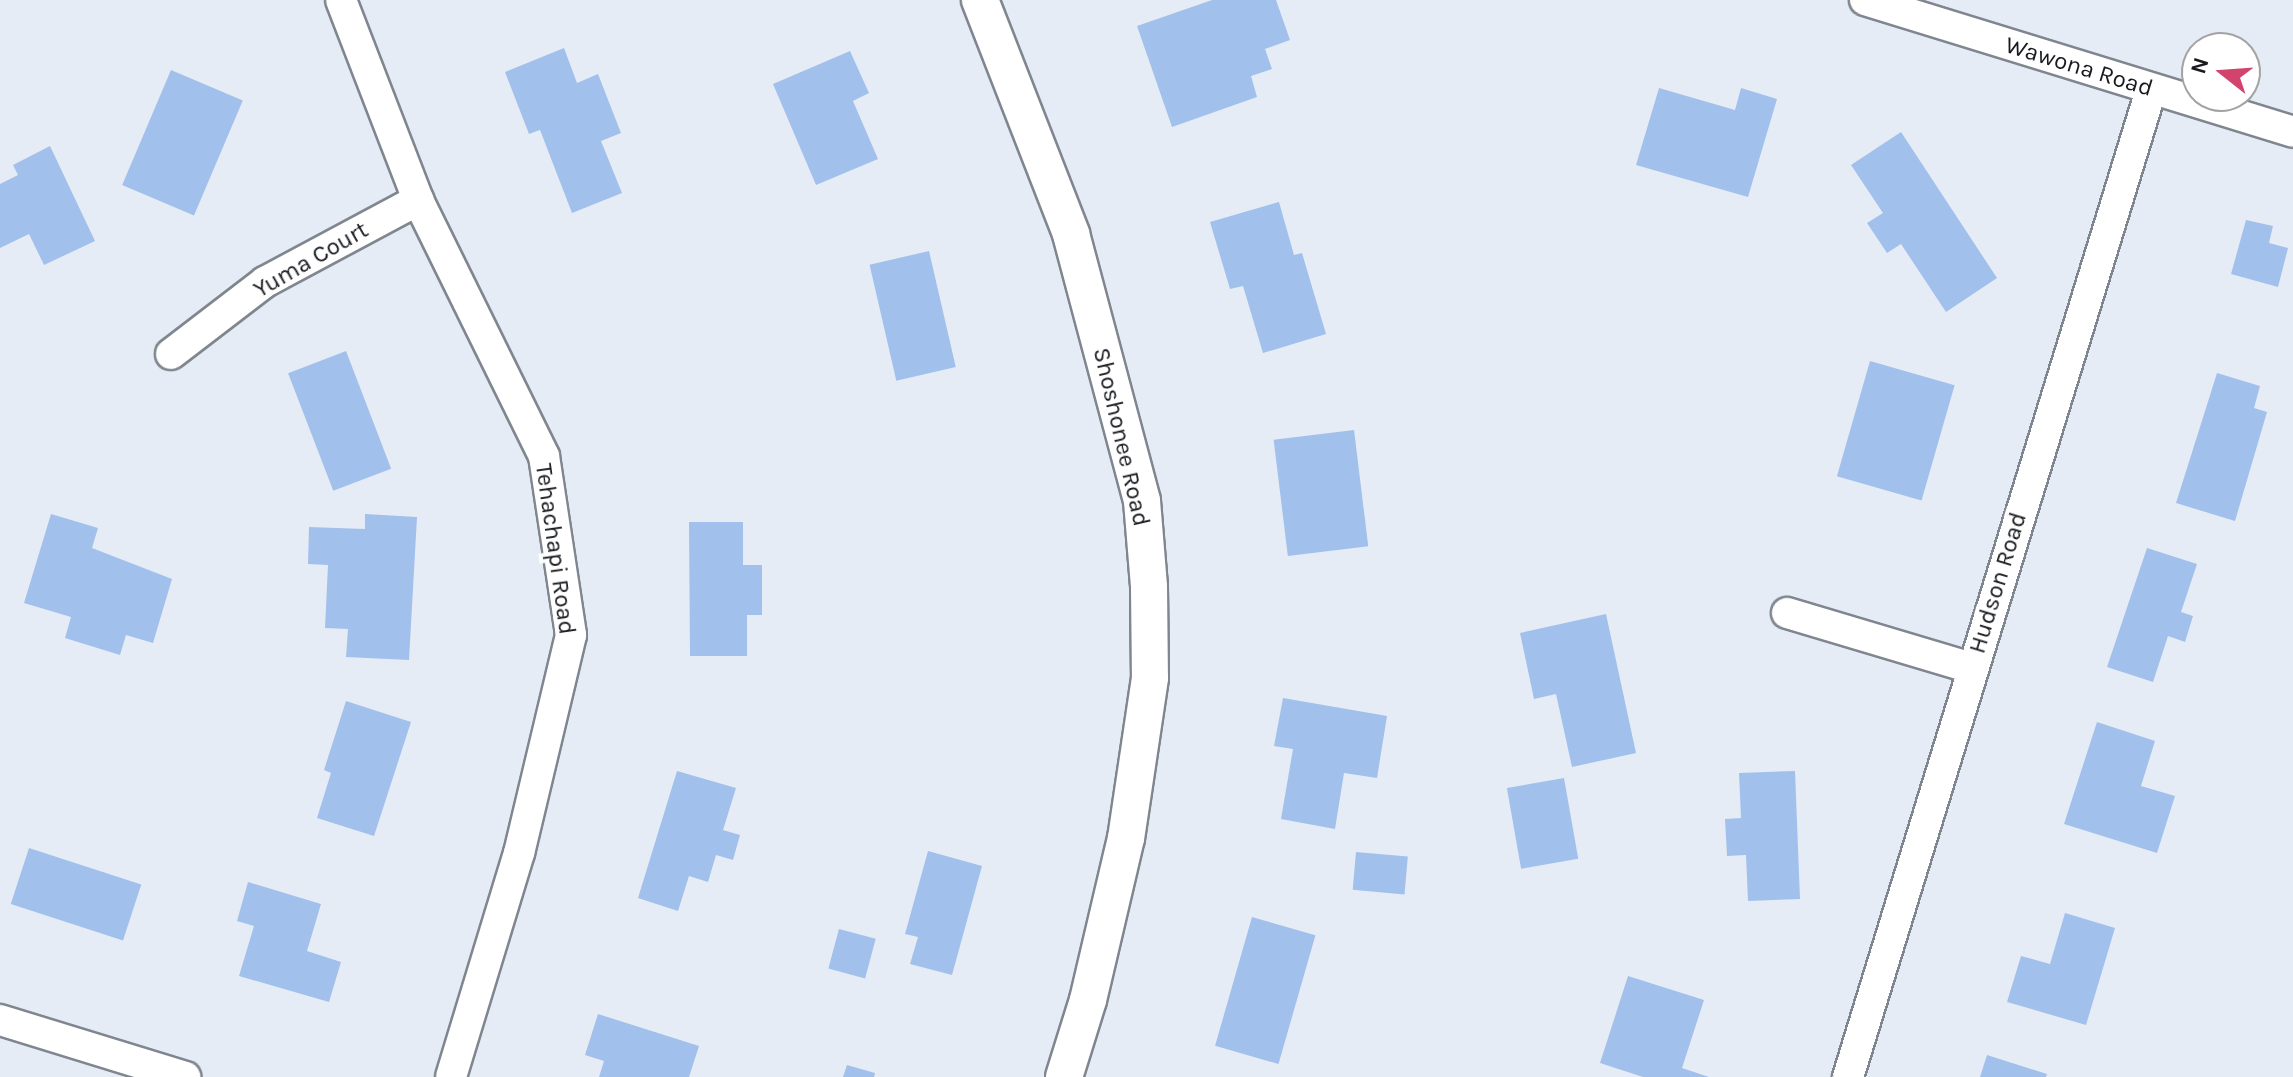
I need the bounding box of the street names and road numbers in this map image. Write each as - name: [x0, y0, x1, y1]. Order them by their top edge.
- street label: Wawona Road: [2002, 31, 2156, 103]
- street label: Yuma Court: [249, 216, 373, 304]
- street label: Shoshonee Road: [1086, 345, 1156, 529]
- street label: Tehachapi Road: [529, 462, 581, 636]
- street label: Hudson Road: [1963, 509, 2033, 657]

